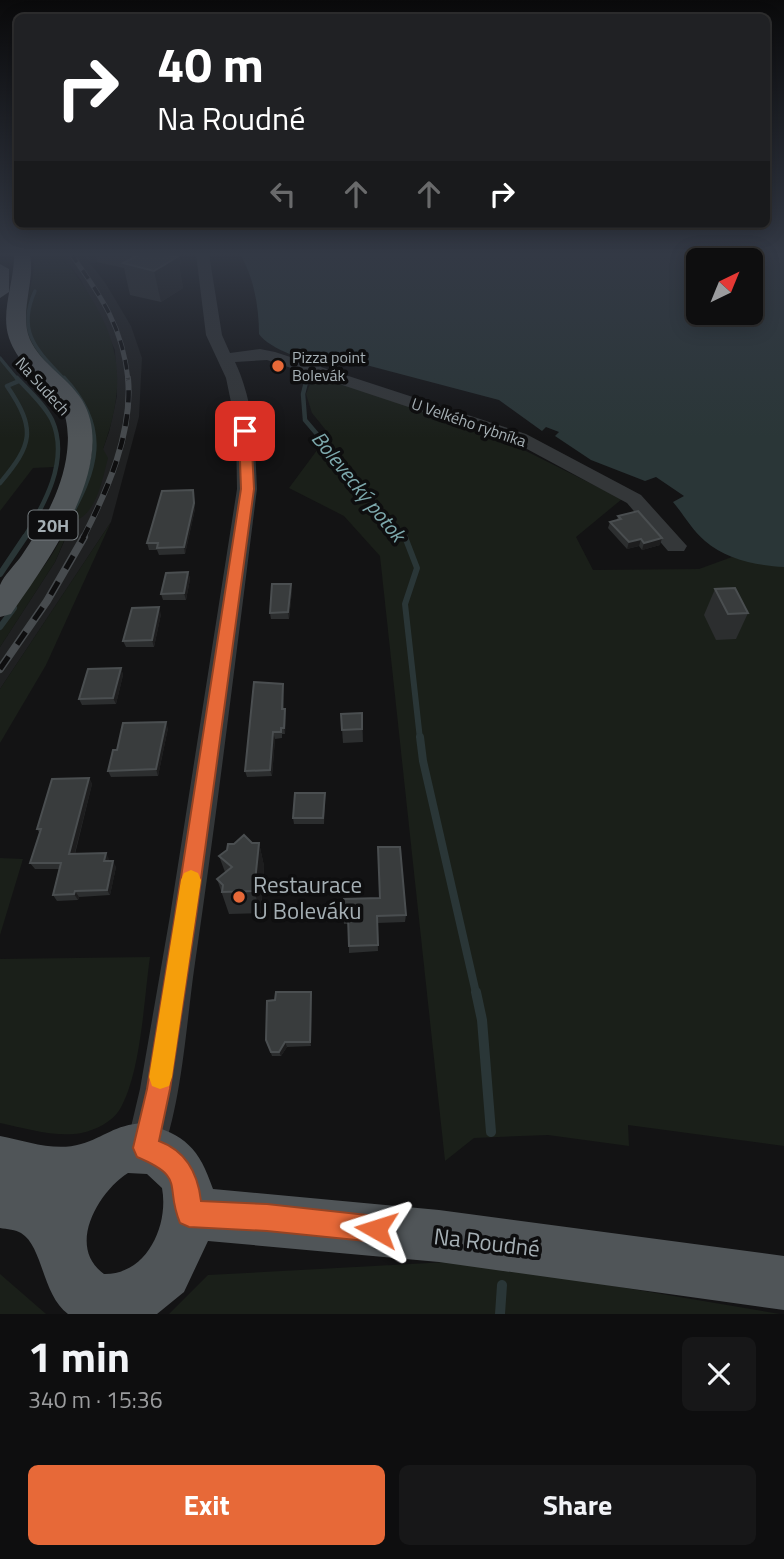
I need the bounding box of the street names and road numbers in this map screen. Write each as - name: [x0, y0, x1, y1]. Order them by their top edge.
- street label: Na Sudech: [10, 351, 76, 421]
- street label: U Velkého rybníka: [408, 391, 530, 453]
- road number: 20H: [28, 510, 78, 540]
- street label: Na Roudné: [432, 1218, 542, 1266]

